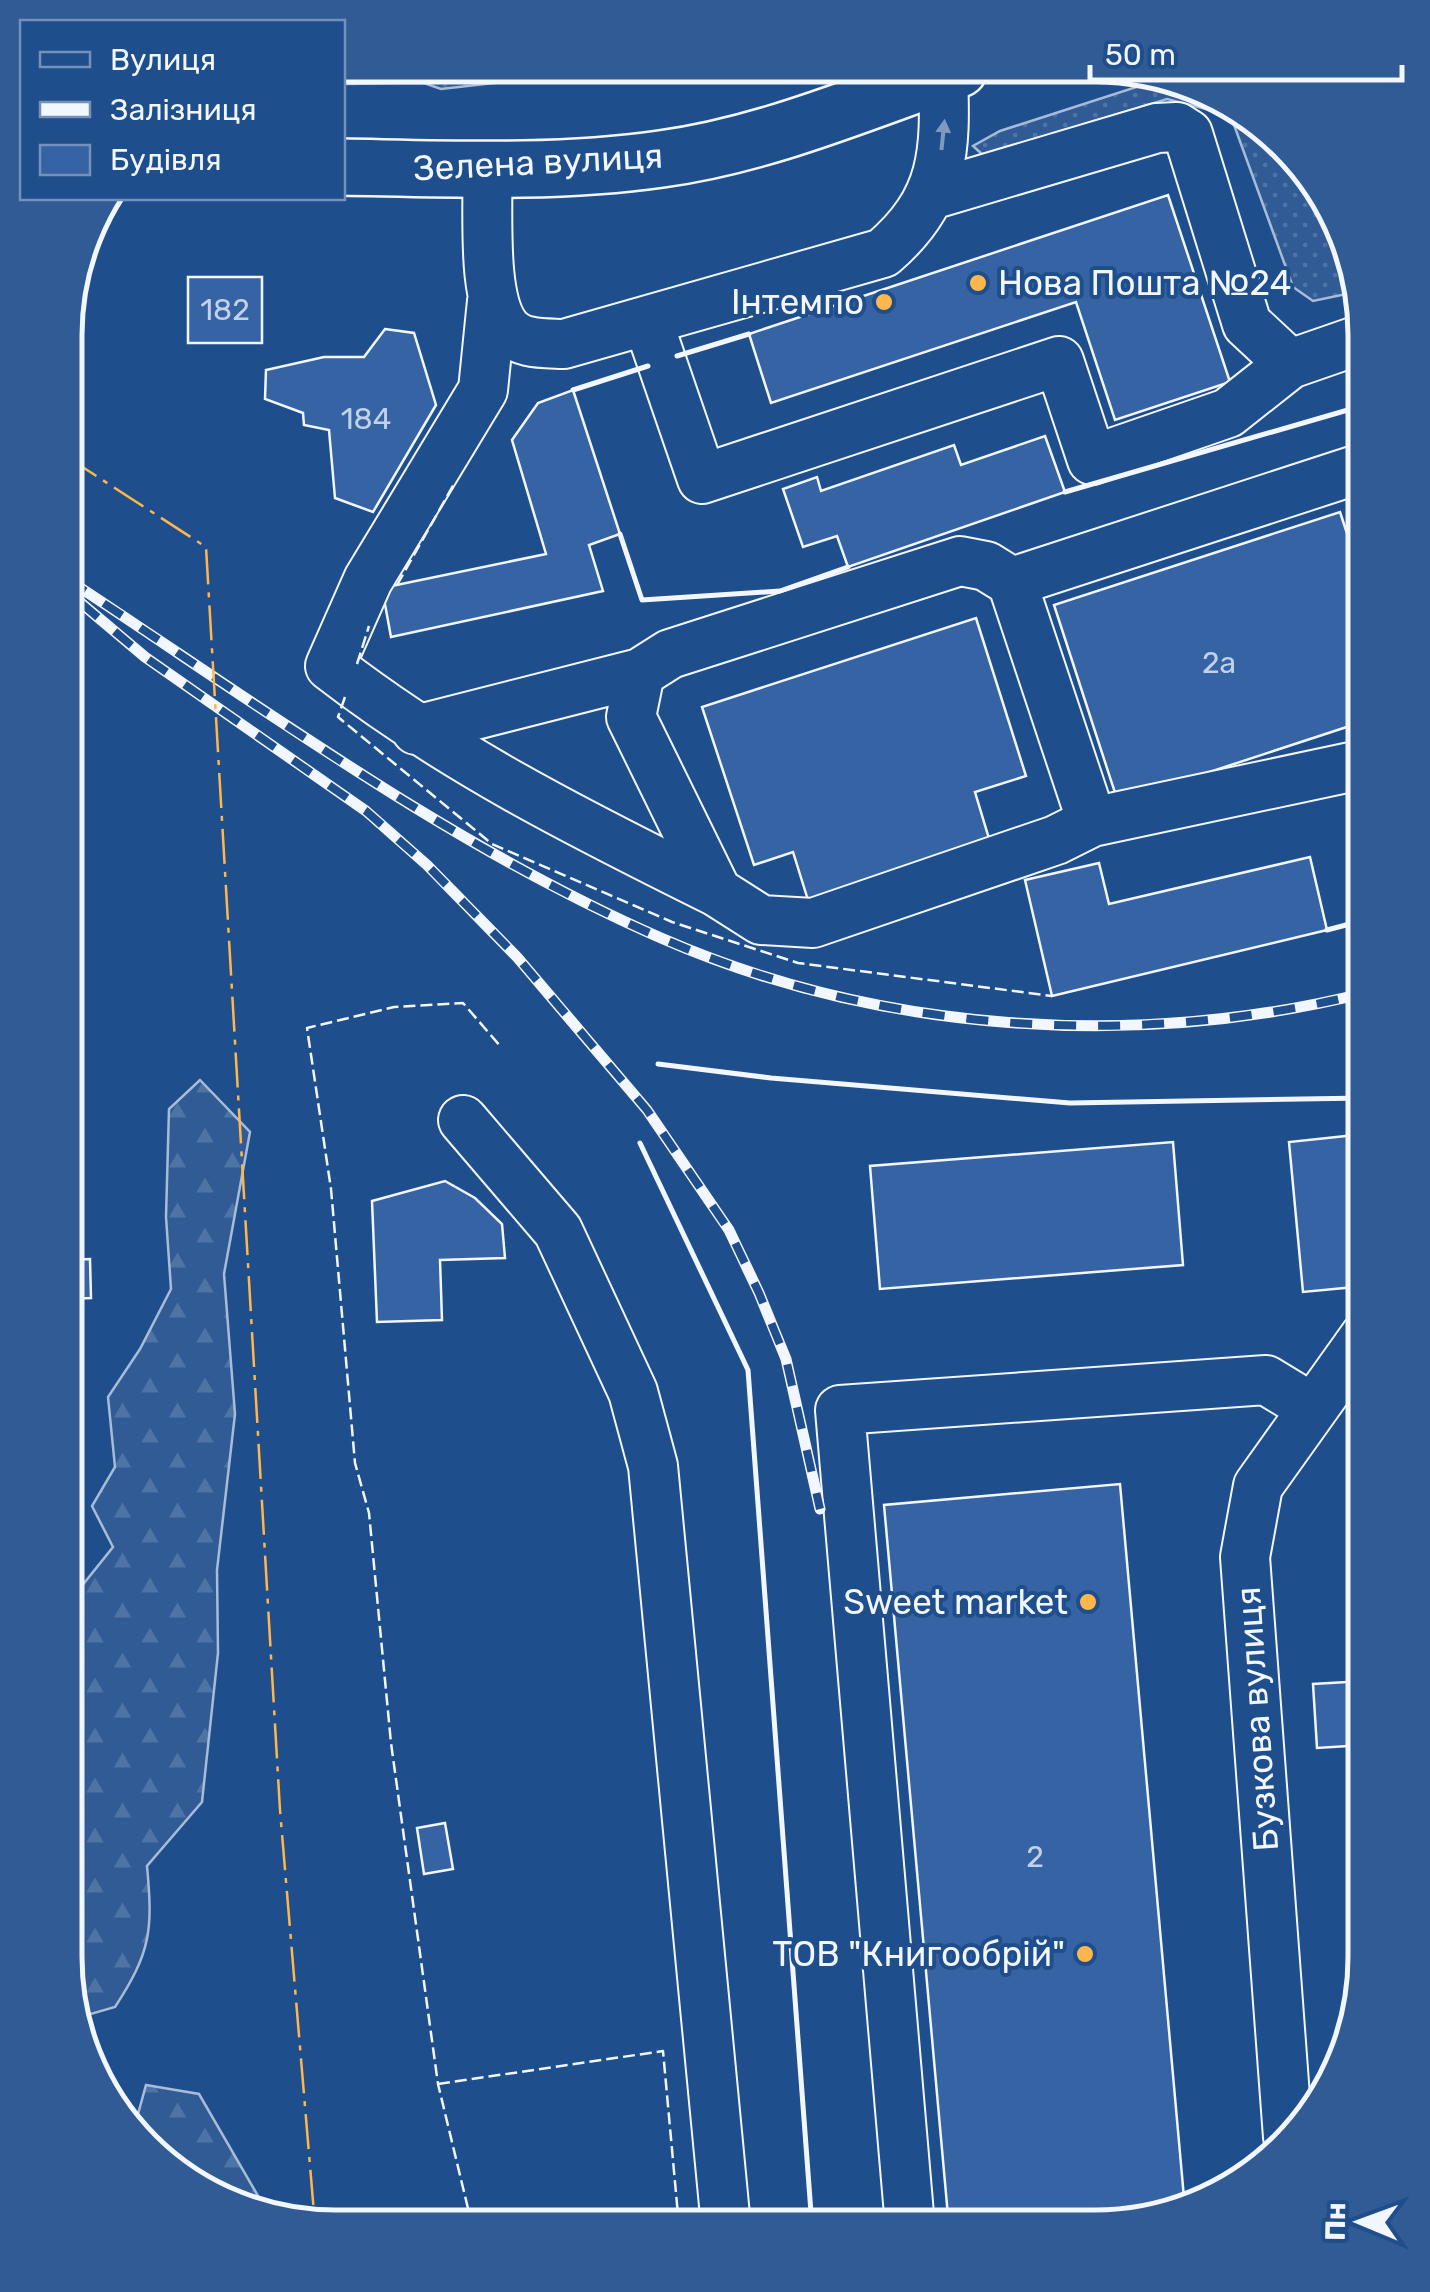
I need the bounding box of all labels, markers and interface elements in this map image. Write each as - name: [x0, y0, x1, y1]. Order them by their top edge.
- legend: [20, 20, 345, 200]
- scale bar: [1090, 20, 1402, 82]
- text: 50 m: [1105, 37, 1176, 73]
- text: Вулиця: [110, 42, 216, 78]
- text: Залізниця: [110, 92, 257, 128]
- one-way arrow: [935, 119, 951, 151]
- street label: Зелена вулиця: [412, 134, 664, 190]
- text: Будівля: [110, 142, 221, 178]
- place label: Нова Пошта №24: [998, 262, 1292, 304]
- marker: Нова Пошта №24: [967, 272, 989, 294]
- place label: Інтемпо: [731, 281, 864, 323]
- marker: Інтемпо: [873, 291, 895, 313]
- house number: 182: [200, 292, 250, 328]
- house number: 184: [341, 401, 391, 437]
- house number: 2а: [1202, 645, 1236, 681]
- place label: Sweet market: [843, 1581, 1068, 1623]
- street label: Бузкова вулиця: [1227, 1585, 1287, 1853]
- marker: Sweet market: [1077, 1591, 1099, 1613]
- house number: 2: [1026, 1839, 1044, 1875]
- place label: ТОВ "Книгообрiй": [772, 1933, 1065, 1975]
- marker: ТОВ "Книгообрiй": [1074, 1943, 1096, 1965]
- north arrow: [1310, 2172, 1410, 2272]
- text: Пн: [1319, 2202, 1352, 2241]

